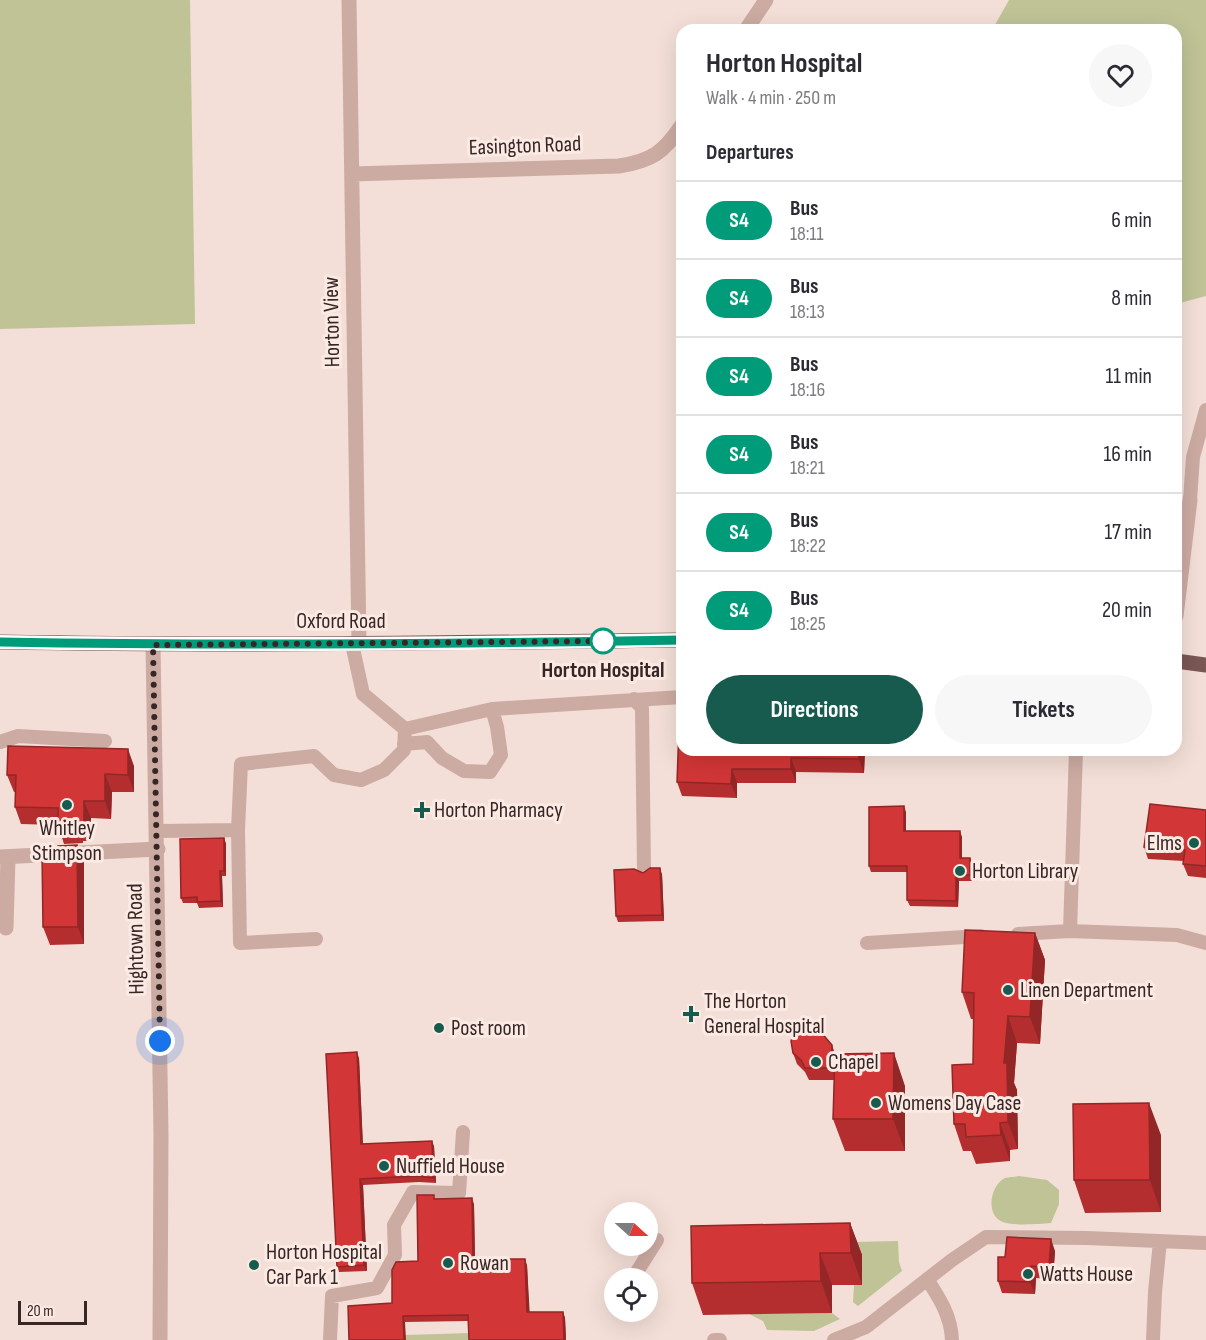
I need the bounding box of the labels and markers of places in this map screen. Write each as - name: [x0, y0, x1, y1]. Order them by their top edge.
- marker: Horton Hospital: [590, 628, 616, 654]
- place label: Horton Hospital: [542, 657, 664, 684]
- place label: Horton Pharmacy: [434, 797, 563, 824]
- marker: Whitley Stimpson: [60, 798, 74, 812]
- marker: Horton Pharmacy: [415, 803, 429, 817]
- place label: Whitley Stimpson: [32, 815, 102, 867]
- place label: Elms: [1147, 830, 1182, 857]
- marker: Elms: [1187, 836, 1201, 850]
- place label: Horton Library: [972, 858, 1079, 885]
- marker: Horton Library: [953, 864, 967, 878]
- place label: Linen Department: [1020, 977, 1153, 1004]
- marker: Linen Department: [1001, 983, 1015, 997]
- place label: The Horton General Hospital: [704, 988, 825, 1040]
- marker: The Horton General Hospital: [682, 1005, 700, 1023]
- place label: Post room: [451, 1015, 526, 1042]
- marker: Post room: [432, 1021, 446, 1035]
- place label: Chapel: [828, 1049, 879, 1076]
- marker: Chapel: [809, 1055, 823, 1069]
- place label: Womens Day Case: [888, 1090, 1021, 1117]
- marker: Womens Day Case: [869, 1096, 883, 1110]
- place label: Nuffield House: [396, 1153, 505, 1180]
- marker: Nuffield House: [377, 1159, 391, 1173]
- place label: Horton Hospital Car Park 1: [266, 1239, 382, 1291]
- place label: Rowan: [460, 1250, 509, 1277]
- marker: Rowan: [441, 1256, 455, 1270]
- marker: Horton Hospital Car Park 1: [247, 1258, 261, 1272]
- place label: Watts House: [1040, 1261, 1133, 1288]
- marker: Watts House: [1021, 1267, 1035, 1281]

